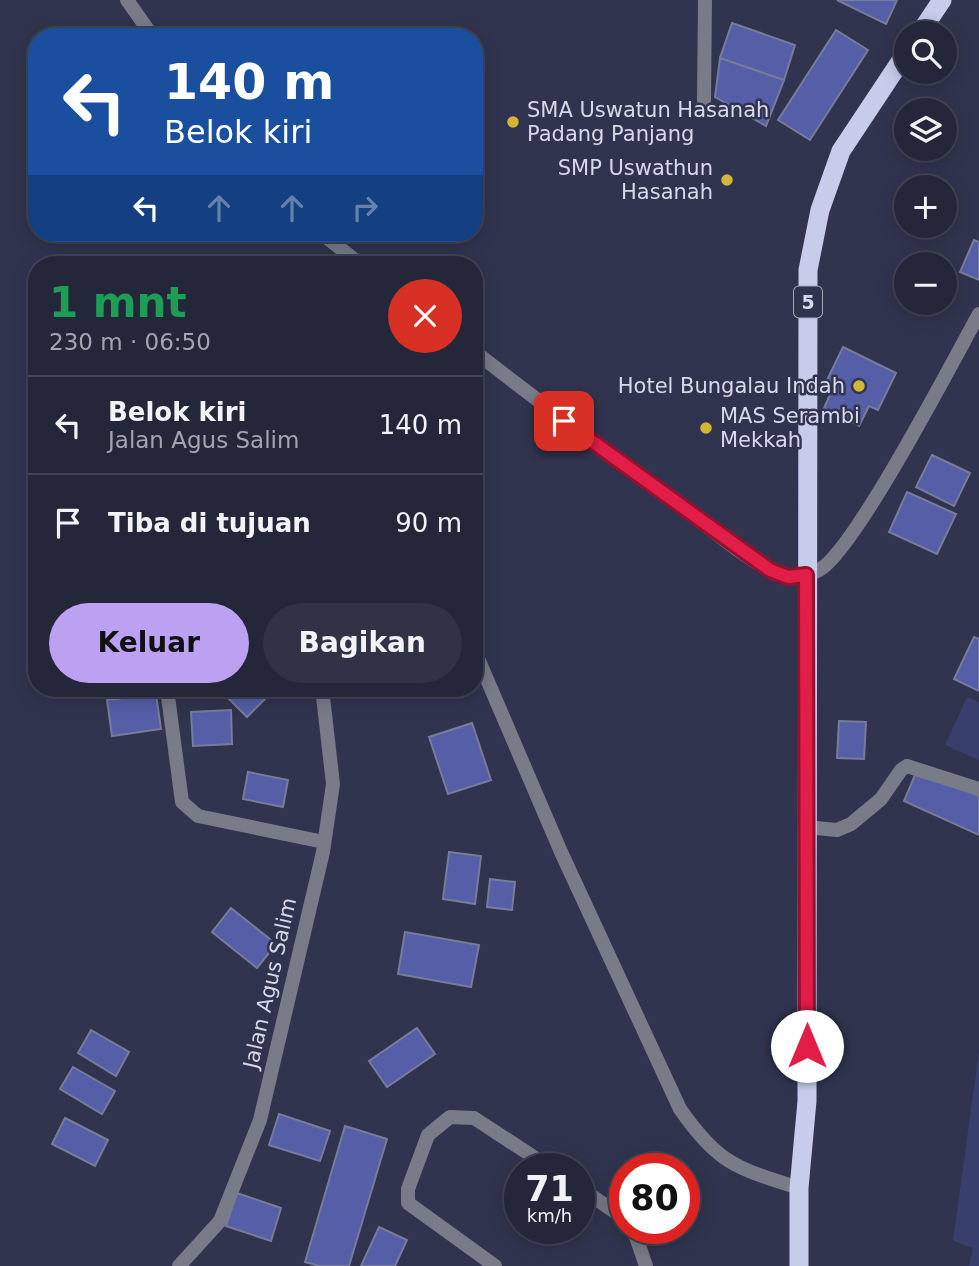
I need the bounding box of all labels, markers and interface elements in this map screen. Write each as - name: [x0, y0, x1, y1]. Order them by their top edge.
- map controls: [894, 21, 957, 315]
- button: search: [894, 21, 957, 84]
- text: 140 m: [164, 54, 334, 111]
- icon: left: [49, 56, 140, 147]
- place label: SMA Uswatun Hasanah Padang Panjang: [527, 98, 769, 146]
- button: layers: [894, 98, 957, 161]
- text: Belok kiri: [164, 113, 312, 151]
- marker: SMA Uswatun Hasanah Padang Panjang: [505, 114, 521, 130]
- place label: SMP Uswathun Hasanah: [558, 156, 713, 204]
- marker: SMP Uswathun Hasanah: [719, 172, 735, 188]
- button: +: [894, 175, 957, 238]
- icon: left: [127, 189, 165, 227]
- icon: ahead: [200, 189, 238, 227]
- icon: ahead: [273, 189, 311, 227]
- icon: right: [346, 189, 384, 227]
- button: −: [894, 252, 957, 315]
- text: 1 mnt: [49, 278, 187, 327]
- button: close: [388, 279, 462, 353]
- road number: 5: [794, 286, 822, 318]
- text: 230 m · 06:50: [49, 329, 211, 355]
- place label: Hotel Bungalau Indah: [618, 374, 845, 398]
- marker: Hotel Bungalau Indah: [851, 378, 867, 394]
- pin: [534, 391, 594, 451]
- text: Belok kiri: [108, 397, 247, 427]
- icon: arrive: [545, 402, 583, 440]
- place label: MAS Serambi Mekkah: [720, 404, 860, 452]
- icon: left: [49, 406, 87, 444]
- text: 140 m: [379, 410, 462, 440]
- marker: MAS Serambi Mekkah: [698, 420, 714, 436]
- text: Jalan Agus Salim: [108, 427, 299, 453]
- icon: arrive: [49, 504, 87, 542]
- text: Tiba di tujuan: [108, 508, 311, 538]
- text: 90 m: [395, 508, 462, 538]
- button: Keluar: [49, 603, 249, 683]
- button: Bagikan: [263, 603, 462, 683]
- street label: Jalan Agus Salim: [238, 895, 301, 1073]
- position arrow: [770, 1009, 844, 1083]
- speed limit sign: 80: [609, 1153, 700, 1244]
- text: 71: [525, 1169, 574, 1209]
- text: km/h: [527, 1205, 572, 1226]

